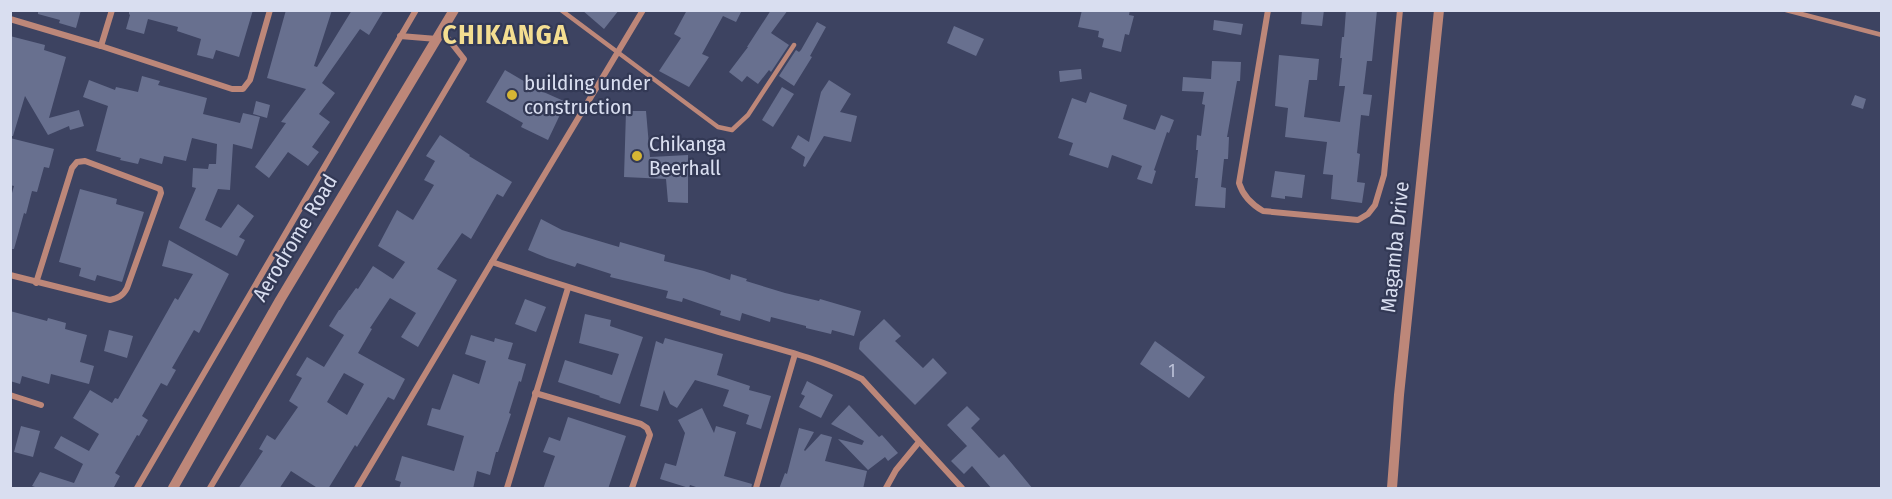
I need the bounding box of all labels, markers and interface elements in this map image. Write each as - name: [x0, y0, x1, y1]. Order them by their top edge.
- district label: CHIKANGA: [443, 19, 569, 51]
- place label: building under construction: [524, 70, 651, 120]
- marker: building under construction: [505, 88, 519, 102]
- place label: Chikanga Beerhall: [649, 131, 726, 181]
- marker: Chikanga Beerhall: [630, 149, 644, 163]
- street label: Aerodrome Road: [247, 170, 343, 306]
- street label: Magamba Drive: [1375, 180, 1415, 314]
- house number: 1: [1168, 360, 1176, 382]

